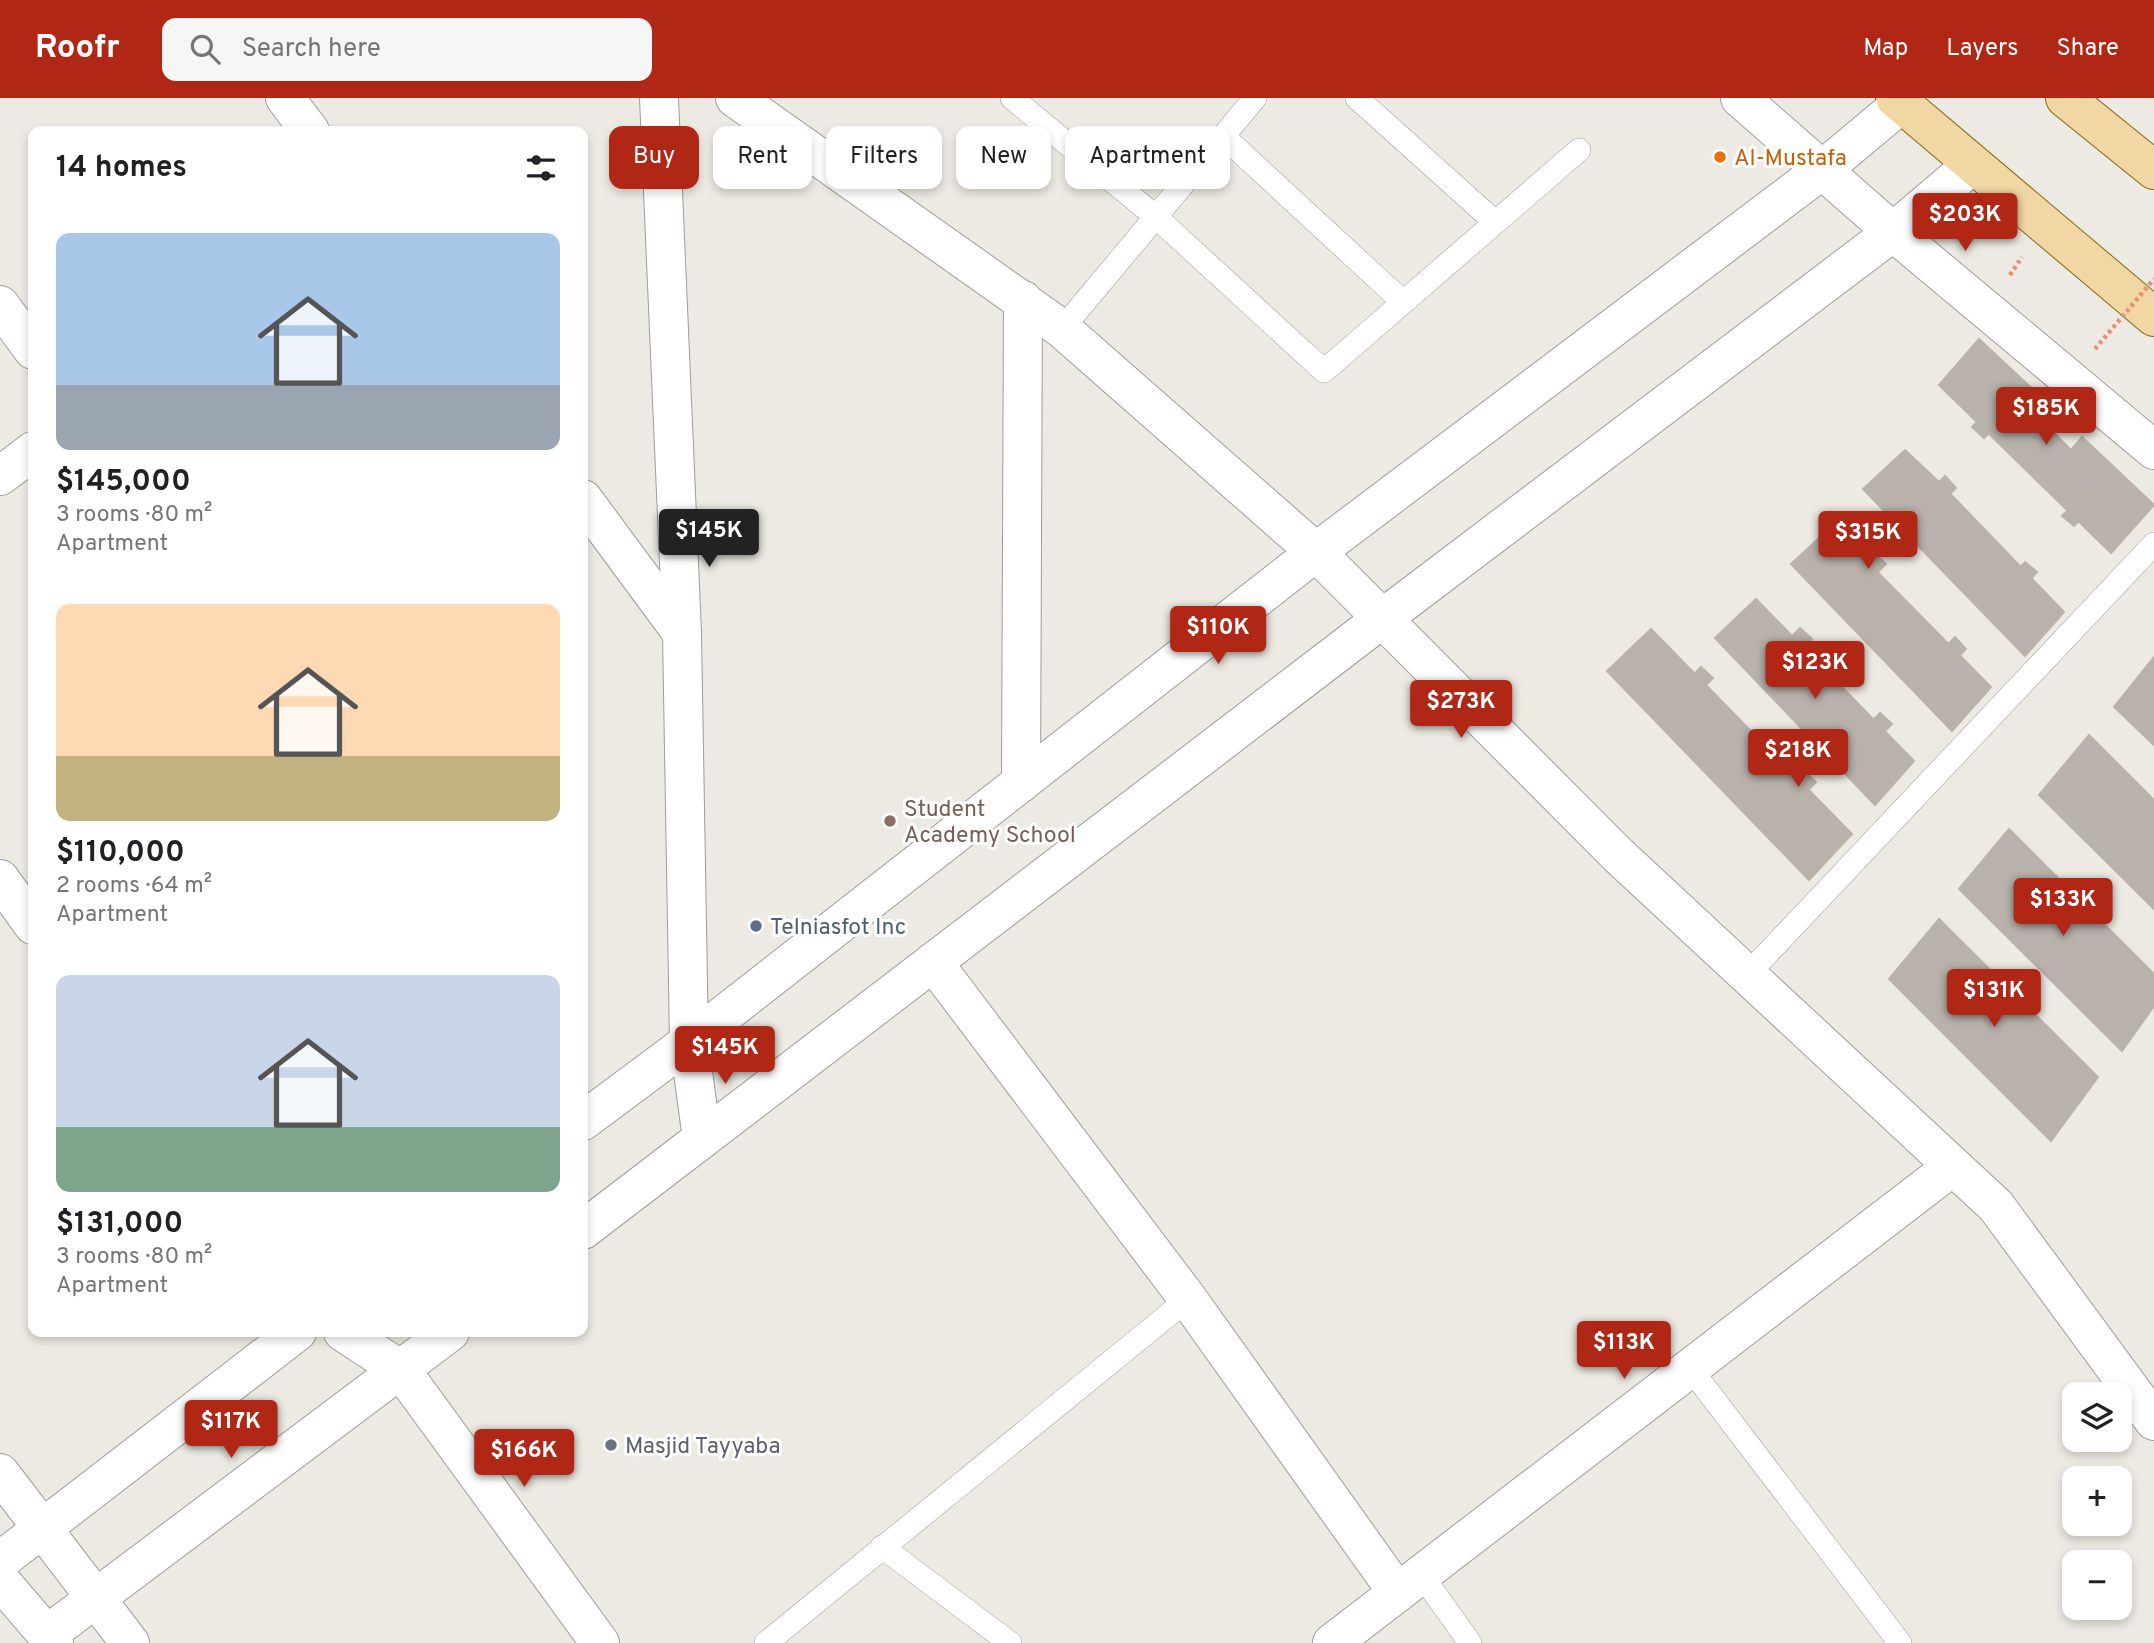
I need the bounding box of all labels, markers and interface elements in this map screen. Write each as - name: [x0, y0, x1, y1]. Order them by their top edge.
- search box: [162, 18, 652, 81]
- text: Roofr: [35, 28, 120, 70]
- icon: search: [186, 30, 224, 68]
- text: Search here: [242, 33, 381, 66]
- text: Map: [1863, 34, 1908, 64]
- text: Layers: [1946, 34, 2018, 64]
- text: Share: [2056, 34, 2119, 64]
- chip: Buy: [609, 126, 699, 189]
- chip: Rent: [713, 126, 812, 189]
- chip: Filters: [826, 126, 942, 189]
- chip: New: [956, 126, 1051, 189]
- chip: Apartment: [1065, 126, 1230, 189]
- place label: Al-Mustafa: [1734, 145, 1847, 174]
- icon: filters: [522, 149, 560, 187]
- marker: Al-Mustafa: [1712, 149, 1728, 165]
- text: 14 homes: [56, 150, 187, 187]
- pin: $203K: [1916, 194, 2014, 253]
- text: $203K: [1928, 201, 2002, 230]
- icon: home: [245, 278, 371, 404]
- pin: $185K: [1997, 388, 2095, 447]
- text: $185K: [2012, 395, 2080, 424]
- text: $145,000: [56, 464, 191, 501]
- text: 3 rooms · 80 m²: [56, 501, 212, 530]
- pin: $145K: [660, 510, 758, 569]
- pin: $315K: [1819, 512, 1917, 571]
- text: $145K: [675, 517, 743, 546]
- text: $315K: [1834, 519, 1902, 548]
- text: Apartment: [56, 530, 168, 559]
- pin: $110K: [1169, 606, 1267, 666]
- text: $110K: [1186, 614, 1250, 643]
- pin: $123K: [1766, 642, 1864, 701]
- icon: home: [245, 649, 371, 775]
- text: $123K: [1781, 649, 1849, 678]
- pin: $273K: [1412, 680, 1510, 740]
- text: $273K: [1426, 688, 1496, 717]
- pin: $218K: [1749, 730, 1847, 789]
- text: $218K: [1764, 737, 1832, 766]
- place label: Student Academy School: [904, 796, 1076, 851]
- marker: Student Academy School: [882, 813, 898, 829]
- text: $110,000: [56, 835, 185, 872]
- text: 2 rooms · 64 m²: [56, 872, 212, 901]
- pin: $133K: [2014, 878, 2112, 938]
- text: $133K: [2030, 886, 2096, 915]
- text: Apartment: [56, 901, 168, 930]
- place label: Telniasfot Inc: [770, 914, 906, 943]
- marker: Telniasfot Inc: [748, 918, 764, 934]
- pin: $131K: [1945, 970, 2043, 1029]
- text: $131K: [1963, 977, 2025, 1006]
- icon: home: [245, 1020, 371, 1146]
- pin: $145K: [676, 1026, 774, 1086]
- text: $145K: [691, 1034, 759, 1063]
- text: $131,000: [56, 1206, 183, 1243]
- text: 3 rooms · 80 m²: [56, 1243, 212, 1272]
- text: Apartment: [56, 1272, 168, 1301]
- pin: $113K: [1575, 1322, 1673, 1381]
- text: $113K: [1593, 1329, 1655, 1358]
- map controls: [2062, 1382, 2132, 1620]
- button: layers: [2062, 1382, 2132, 1452]
- pin: $117K: [182, 1400, 280, 1460]
- text: $117K: [201, 1408, 261, 1437]
- pin: $166K: [475, 1430, 573, 1489]
- place label: Masjid Tayyaba: [625, 1433, 781, 1462]
- text: $166K: [490, 1437, 558, 1466]
- marker: Masjid Tayyaba: [603, 1437, 619, 1453]
- button: +: [2062, 1466, 2132, 1536]
- button: −: [2062, 1550, 2132, 1620]

